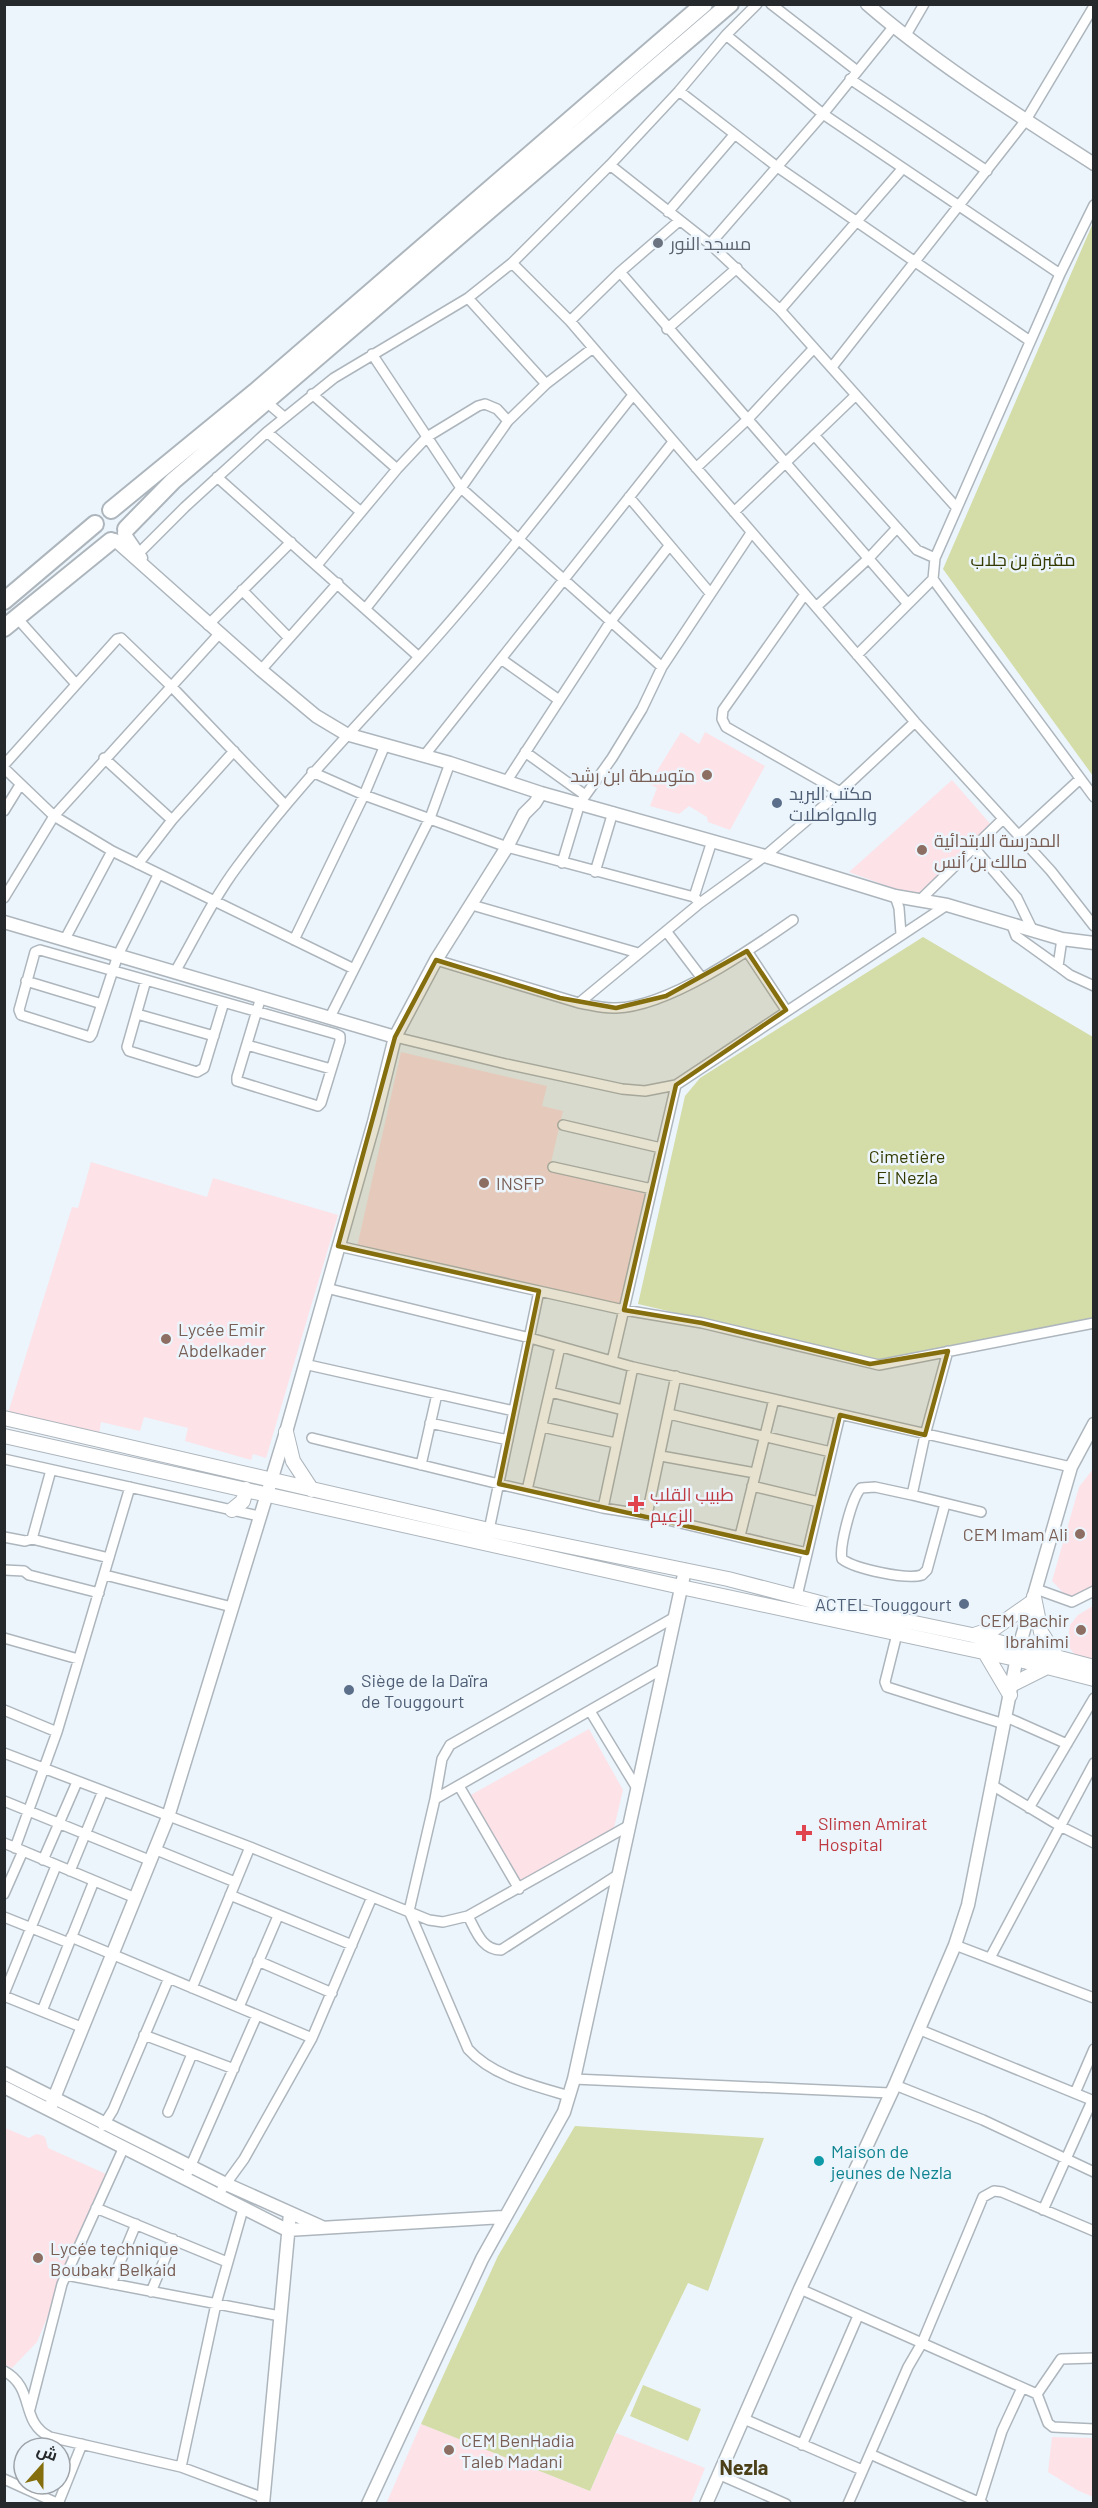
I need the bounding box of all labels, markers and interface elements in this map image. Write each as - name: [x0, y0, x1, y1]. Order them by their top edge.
- place label: مسجد النور: [669, 232, 751, 255]
- marker: مسجد النور: [651, 236, 665, 250]
- park label: مقبرة بن جلاب: [970, 548, 1076, 571]
- place label: متوسطة ابن رشد: [570, 764, 695, 787]
- marker: متوسطة ابن رشد: [700, 768, 714, 782]
- place label: مكتب البريد والمواصلات: [789, 782, 877, 826]
- marker: مكتب البريد والمواصلات: [770, 796, 784, 810]
- place label: المدرسة الابتدائية مالك بن أنس: [934, 829, 1061, 873]
- marker: المدرسة الابتدائية مالك بن أنس: [915, 843, 929, 857]
- park label: Cimetière El Nezla: [869, 1145, 945, 1188]
- place label: INSFP: [496, 1172, 544, 1194]
- marker: INSFP: [477, 1176, 491, 1190]
- place label: Lycée Emir Abdelkader: [178, 1318, 267, 1361]
- marker: Lycée Emir Abdelkader: [159, 1332, 173, 1346]
- place label: طبيب القلب الزعيم: [650, 1483, 734, 1528]
- marker: طبيب القلب الزعيم: [627, 1495, 645, 1513]
- place label: CEM Imam Ali: [963, 1523, 1068, 1545]
- marker: CEM Imam Ali: [1073, 1527, 1087, 1541]
- place label: ACTEL Touggourt: [815, 1593, 952, 1615]
- marker: ACTEL Touggourt: [957, 1597, 971, 1611]
- place label: CEM Bachir Ibrahimi: [980, 1609, 1069, 1652]
- marker: CEM Bachir Ibrahimi: [1074, 1623, 1088, 1637]
- place label: Siège de la Daïra de Touggourt: [361, 1669, 488, 1712]
- marker: Siège de la Daïra de Touggourt: [342, 1683, 356, 1697]
- place label: Slimen Amirat Hospital: [818, 1812, 928, 1855]
- marker: Slimen Amirat Hospital: [795, 1824, 813, 1842]
- place label: Maison de jeunes de Nezla: [830, 2140, 952, 2183]
- marker: Maison de jeunes de Nezla: [812, 2154, 826, 2168]
- place label: Lycée technique Boubakr Belkaid: [50, 2237, 179, 2280]
- marker: Lycée technique Boubakr Belkaid: [31, 2251, 45, 2265]
- place label: CEM BenHadia Taleb Madani: [461, 2429, 574, 2472]
- north arrow: [12, 2436, 72, 2496]
- text: ش: [34, 2439, 61, 2465]
- marker: CEM BenHadia Taleb Madani: [442, 2443, 456, 2457]
- district label: Nezla: [720, 2455, 768, 2479]

